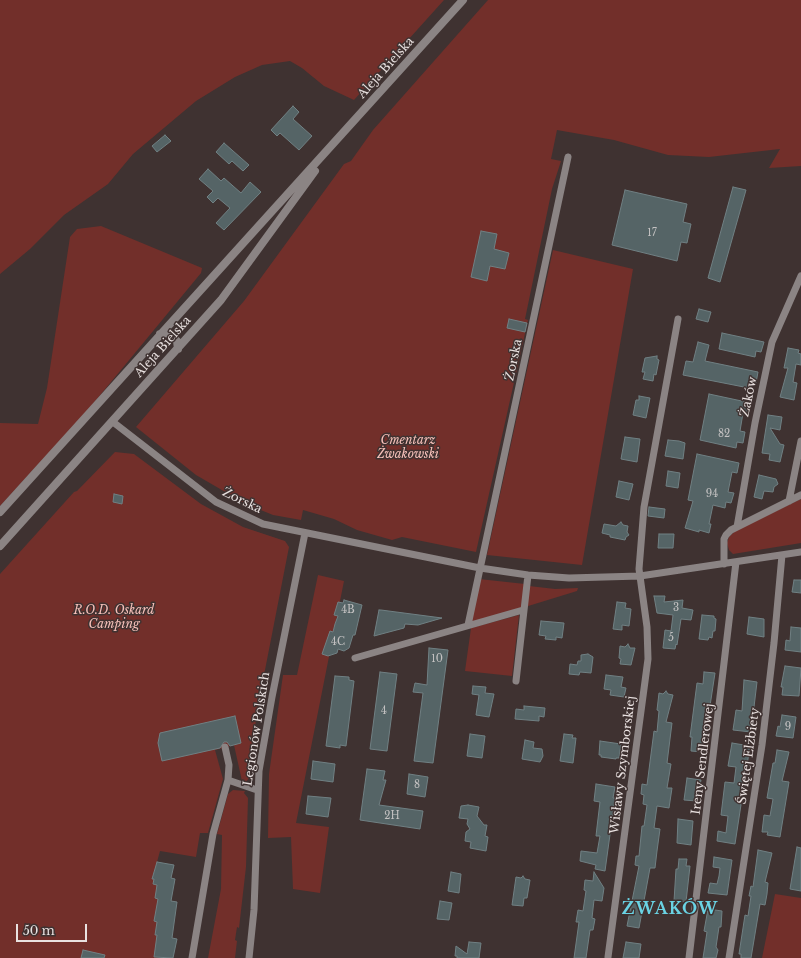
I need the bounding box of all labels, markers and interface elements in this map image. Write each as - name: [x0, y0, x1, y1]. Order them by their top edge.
- street label: Aleja Bielska: [355, 34, 417, 102]
- house number: 17: [647, 227, 657, 239]
- street label: Aleja Bielska: [132, 313, 194, 381]
- street label: Żorska: [503, 338, 525, 382]
- street label: Żaków: [738, 376, 760, 418]
- house number: 82: [718, 428, 730, 440]
- park label: Cmentarz Żwakowski: [377, 434, 439, 462]
- street label: Żorska: [220, 485, 264, 517]
- house number: 94: [706, 488, 718, 500]
- house number: 3: [673, 602, 679, 614]
- park label: R.O.D. Oskard Camping: [74, 604, 154, 632]
- house number: 4B: [341, 604, 355, 616]
- house number: 5: [668, 632, 674, 644]
- house number: 4C: [331, 636, 345, 648]
- house number: 10: [431, 653, 443, 665]
- street label: Legionów Polskich: [241, 671, 273, 787]
- street label: Wisławy Szymborskiej: [607, 695, 639, 835]
- street label: Ireny Sendlerowej: [689, 702, 717, 816]
- house number: 4: [381, 705, 387, 717]
- street label: Świętej Elżbiety: [735, 707, 763, 805]
- house number: 9: [785, 721, 791, 733]
- house number: 8: [414, 779, 420, 791]
- house number: 2H: [384, 810, 400, 822]
- district label: ŻWAKÓW: [622, 899, 718, 919]
- scale bar: [18, 916, 89, 942]
- text: 50 m: [23, 923, 55, 938]

